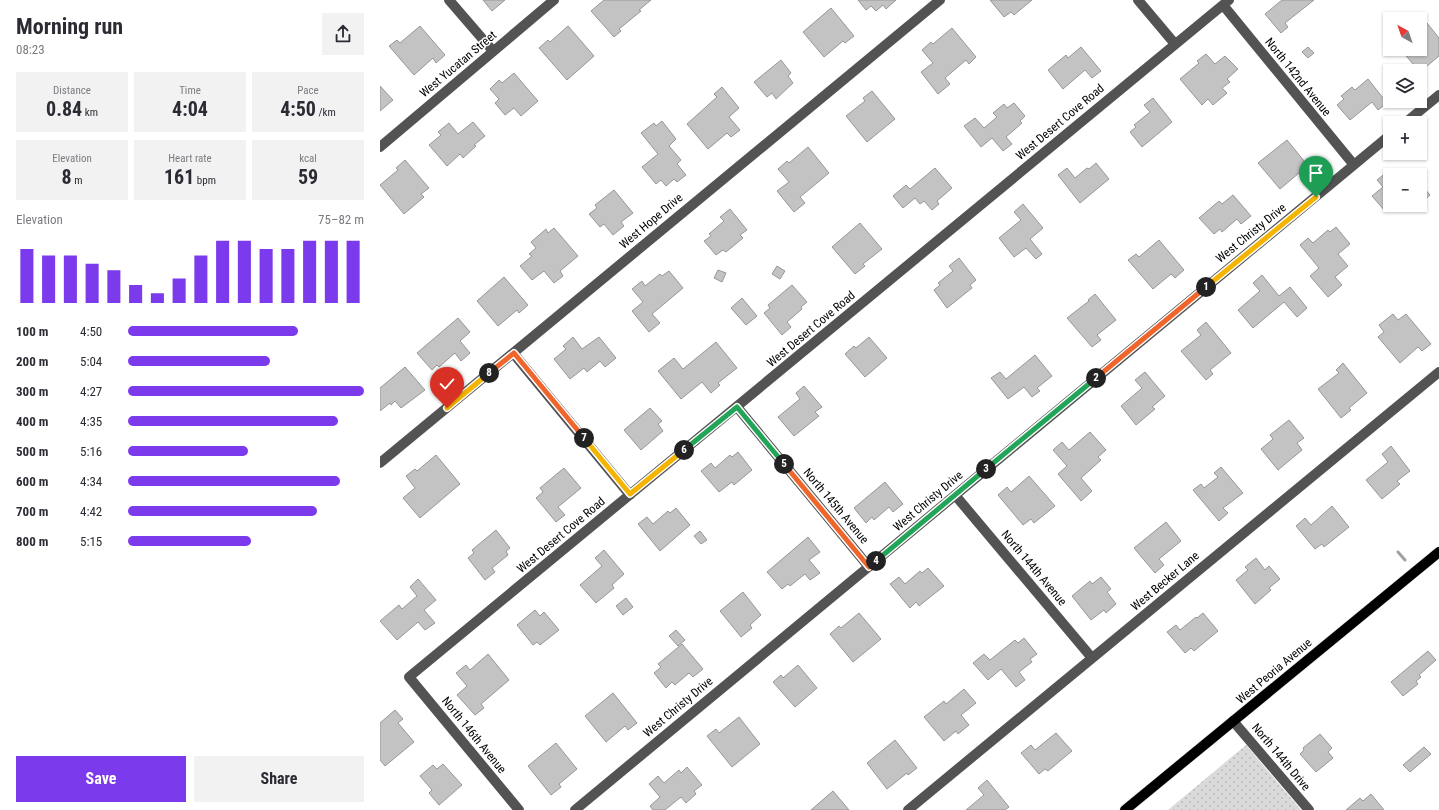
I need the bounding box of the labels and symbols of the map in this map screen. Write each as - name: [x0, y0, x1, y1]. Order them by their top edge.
- north arrow: [1383, 12, 1427, 56]
- street label: West Yucatan Street: [417, 28, 499, 100]
- street label: North 142nd Avenue: [1262, 35, 1334, 119]
- street label: West Desert Cove Road: [1013, 81, 1107, 163]
- pin: [1299, 156, 1333, 197]
- street label: West Hope Drive: [617, 190, 686, 251]
- street label: West Christy Drive: [1213, 200, 1289, 266]
- pin: 1: [1196, 277, 1216, 297]
- street label: West Desert Cove Road: [764, 288, 858, 370]
- pin: 8: [479, 363, 499, 383]
- pin: [430, 367, 464, 408]
- pin: 2: [1086, 368, 1106, 388]
- pin: 7: [574, 428, 594, 448]
- pin: 6: [674, 440, 694, 460]
- pin: 5: [774, 454, 794, 474]
- pin: 3: [976, 459, 996, 479]
- street label: North 145th Avenue: [800, 466, 872, 547]
- street label: West Christy Drive: [891, 468, 966, 534]
- street label: West Desert Cove Road: [514, 494, 608, 576]
- street label: North 144th Avenue: [998, 528, 1070, 609]
- street label: West Becker Lane: [1128, 548, 1202, 613]
- pin: 4: [866, 551, 886, 571]
- street label: West Peoria Avenue: [1233, 635, 1315, 707]
- street label: West Christy Drive: [641, 674, 716, 740]
- street label: North 146th Avenue: [439, 694, 509, 776]
- street label: North 144th Drive: [1249, 721, 1313, 794]

